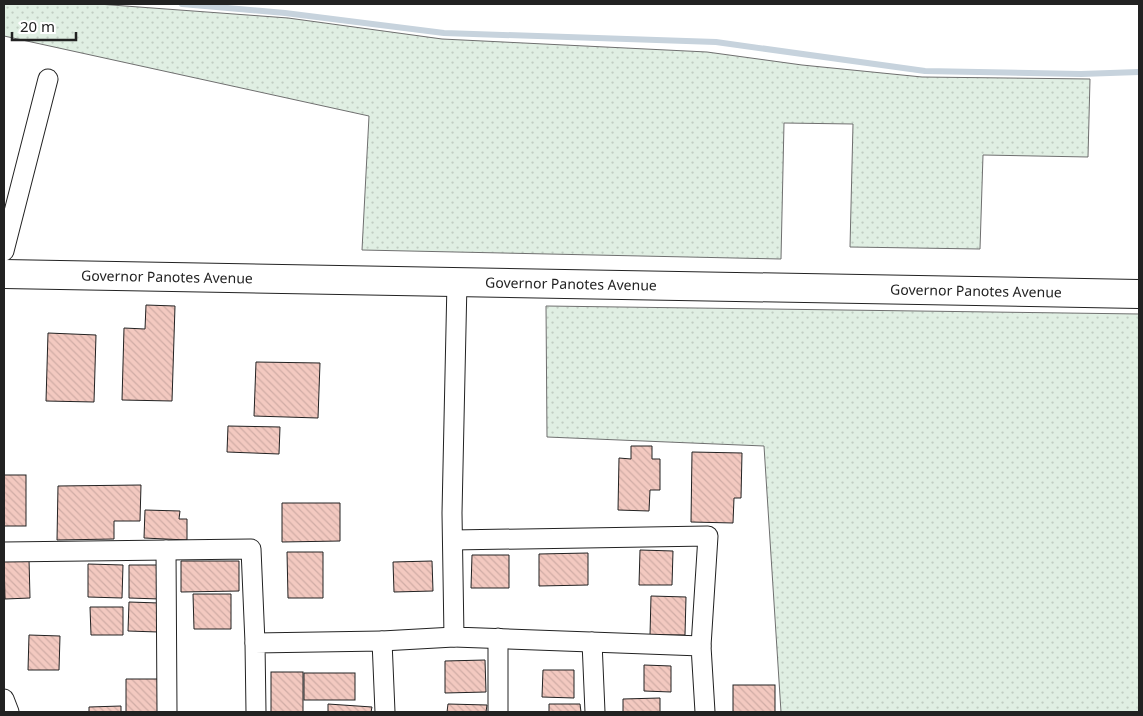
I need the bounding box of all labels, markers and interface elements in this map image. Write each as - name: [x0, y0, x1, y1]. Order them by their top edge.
- scale bar: [12, 10, 76, 42]
- text: 20 m: [20, 16, 55, 36]
- street label: Governor Panotes Avenue: [81, 266, 253, 287]
- street label: Governor Panotes Avenue: [485, 273, 657, 294]
- street label: Governor Panotes Avenue: [890, 280, 1062, 301]

